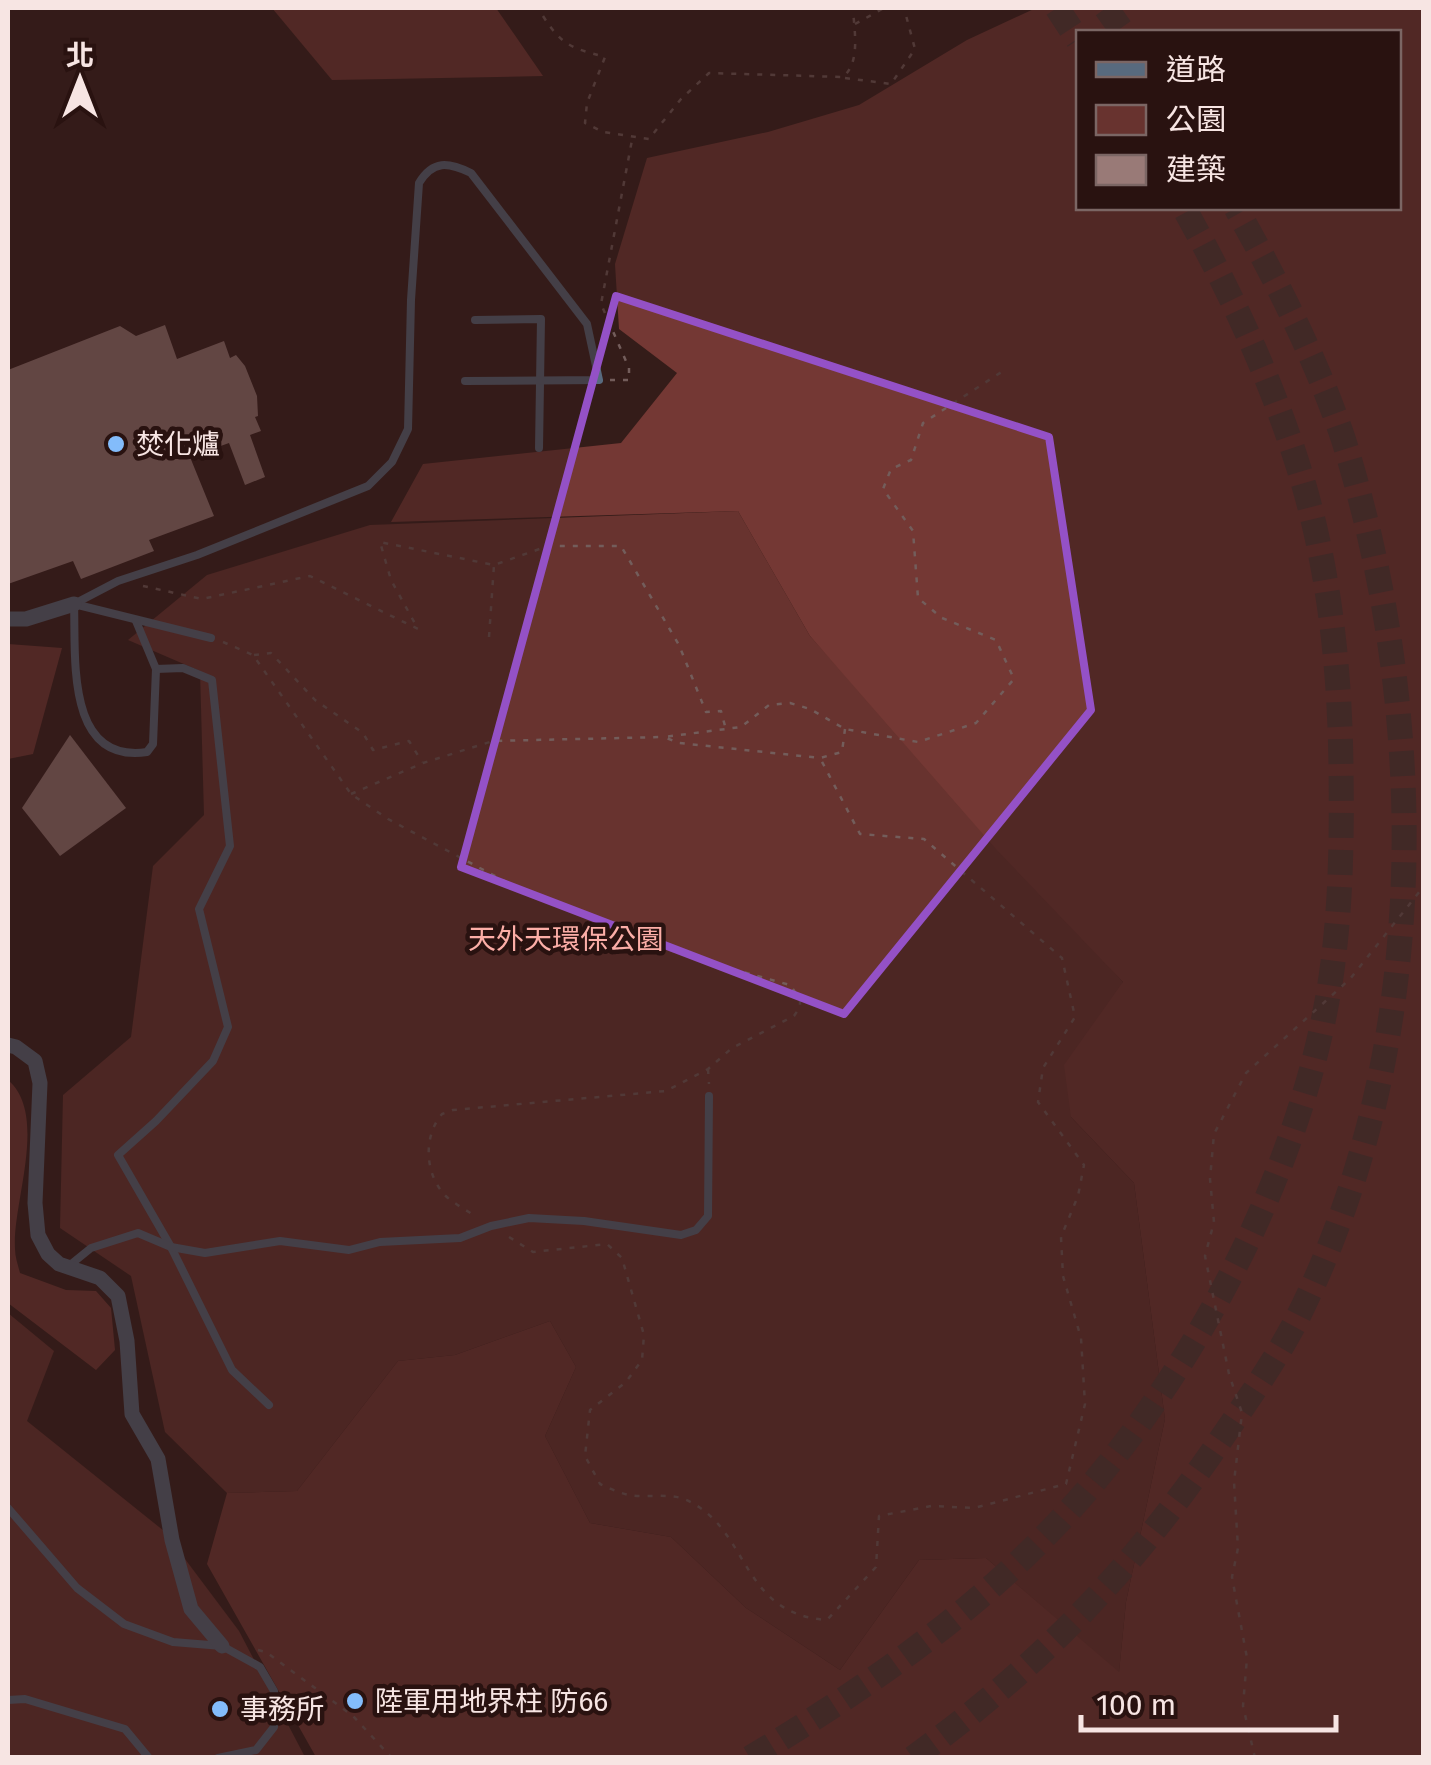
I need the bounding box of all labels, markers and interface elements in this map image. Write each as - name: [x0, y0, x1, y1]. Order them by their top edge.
- north arrow: [30, 30, 130, 130]
- legend: [1076, 30, 1401, 210]
- text: 北: [66, 39, 94, 72]
- text: 道路: [1166, 52, 1226, 88]
- text: 公園: [1166, 102, 1226, 138]
- text: 建築: [1166, 152, 1226, 188]
- place label: 焚化爐: [136, 428, 220, 461]
- marker: 焚化爐: [105, 433, 127, 455]
- park label: 天外天環保公園: [468, 923, 664, 956]
- scale bar: [1081, 1670, 1336, 1732]
- place label: 陸軍用地界柱 防66: [375, 1685, 608, 1718]
- text: 100 m: [1096, 1687, 1176, 1723]
- marker: 陸軍用地界柱 防66: [344, 1690, 366, 1712]
- place label: 事務所: [240, 1693, 324, 1726]
- marker: 事務所: [209, 1698, 231, 1720]

